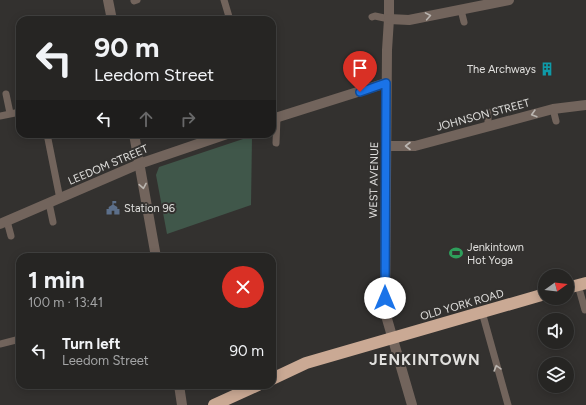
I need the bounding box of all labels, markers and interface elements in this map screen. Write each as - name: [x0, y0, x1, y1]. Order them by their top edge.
- one-way arrow: [425, 12, 431, 21]
- text: 90 m: [94, 30, 159, 64]
- icon: left: [28, 32, 80, 84]
- pin: [343, 51, 377, 92]
- icon: arrive: [349, 57, 371, 79]
- building icon: The Archways: [539, 61, 555, 77]
- place label: The Archways: [467, 63, 536, 76]
- text: Leedom Street: [94, 64, 214, 86]
- street label: JOHNSON STREET: [435, 96, 531, 134]
- icon: left: [93, 108, 115, 130]
- icon: ahead: [135, 108, 157, 130]
- icon: right: [177, 108, 199, 130]
- one-way arrow: [531, 109, 538, 118]
- street label: LEEDOM STREET: [66, 142, 150, 188]
- street label: WEST AVENUE: [367, 142, 381, 218]
- one-way arrow: [405, 142, 411, 150]
- one-way arrow: [138, 183, 147, 189]
- public building icon: Station 96: [105, 200, 121, 216]
- place label: Station 96: [124, 202, 175, 215]
- place label: Jenkintown Hot Yoga: [467, 241, 524, 267]
- sports icon: Jenkintown Hot Yoga: [448, 245, 464, 261]
- text: 1 min: [28, 265, 85, 294]
- button: close: [222, 266, 264, 308]
- north arrow: [538, 269, 574, 305]
- map controls: [538, 269, 574, 393]
- position arrow: [364, 277, 406, 319]
- street label: OLD YORK ROAD: [419, 287, 506, 323]
- text: 100 m · 13:41: [28, 295, 103, 310]
- button: sound: [538, 313, 574, 349]
- text: Turn left: [62, 335, 120, 353]
- icon: left: [28, 340, 50, 362]
- text: 90 m: [229, 342, 264, 360]
- district label: JENKINTOWN: [369, 351, 481, 369]
- text: Leedom Street: [62, 353, 149, 368]
- button: layers: [538, 357, 574, 393]
- one-way arrow: [493, 364, 502, 371]

